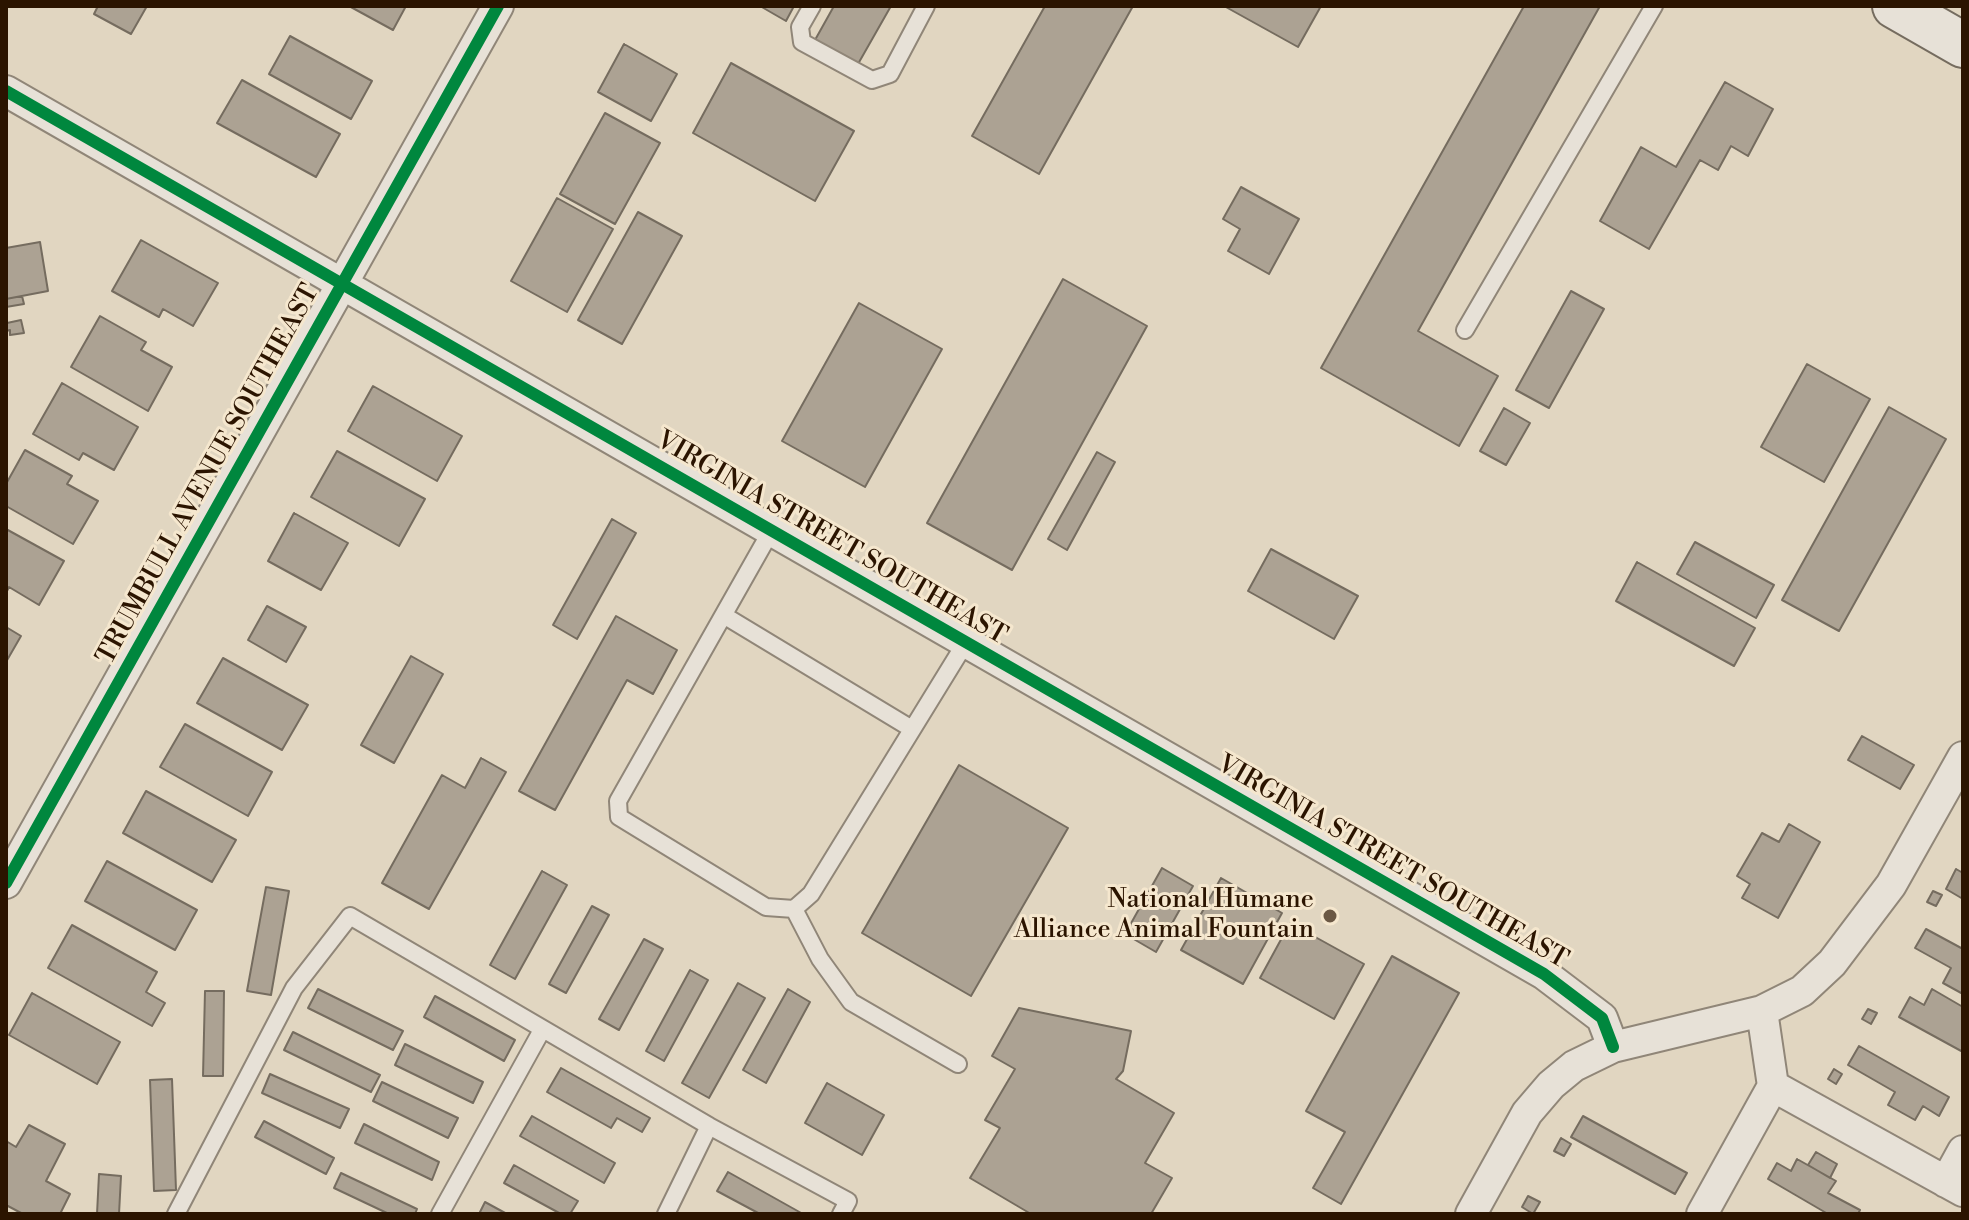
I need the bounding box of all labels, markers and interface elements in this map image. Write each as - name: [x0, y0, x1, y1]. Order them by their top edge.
- street label: TRUMBULL AVENUE SOUTHEAST: [91, 279, 327, 671]
- street label: VIRGINIA STREET SOUTHEAST: [650, 425, 1012, 653]
- street label: VIRGINIA STREET SOUTHEAST: [1211, 749, 1573, 977]
- place label: National Humane Alliance Animal Fountain: [1014, 885, 1314, 946]
- marker: National Humane Alliance Animal Fountain: [1321, 907, 1339, 925]

